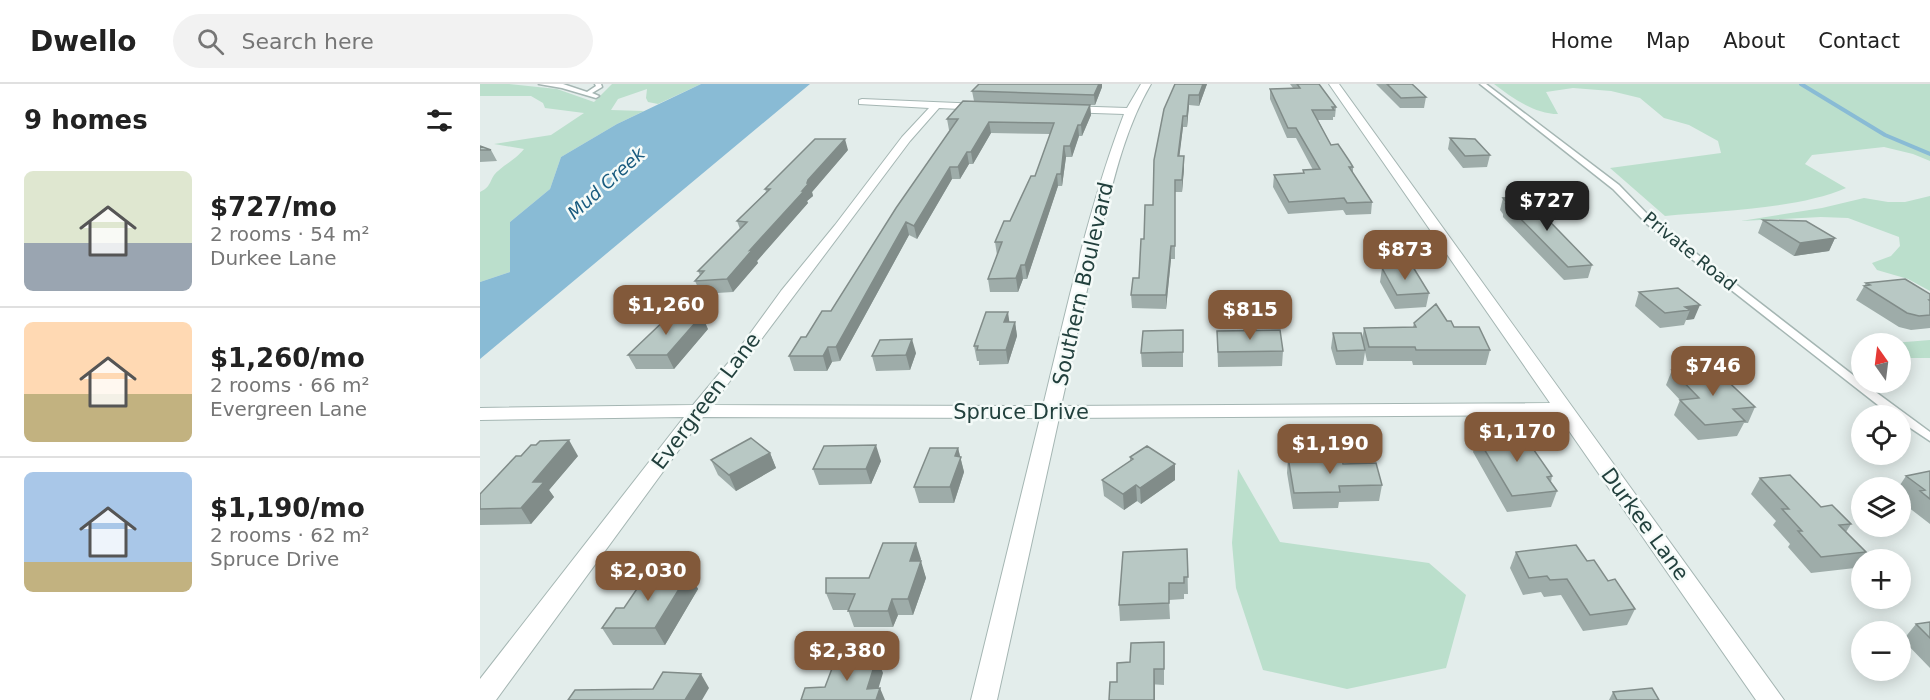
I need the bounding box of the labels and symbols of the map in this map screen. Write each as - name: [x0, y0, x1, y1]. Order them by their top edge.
- water label: Mud Creek: [563, 142, 650, 223]
- street label: Southern Boulevard: [1048, 180, 1118, 388]
- pin: $727: [1511, 181, 1583, 232]
- street label: Private Road: [1639, 207, 1741, 295]
- pin: $873: [1369, 230, 1441, 281]
- pin: $1,260: [617, 285, 715, 336]
- pin: $815: [1214, 290, 1286, 341]
- street label: Evergreen Lane: [647, 328, 765, 474]
- north arrow: [1851, 333, 1911, 393]
- pin: $746: [1677, 346, 1749, 397]
- street label: Spruce Drive: [953, 400, 1089, 424]
- pin: $1,170: [1468, 412, 1566, 463]
- pin: $1,190: [1281, 424, 1379, 475]
- street label: Durkee Lane: [1596, 463, 1694, 585]
- pin: $2,030: [599, 551, 697, 602]
- pin: $2,380: [798, 631, 896, 682]

